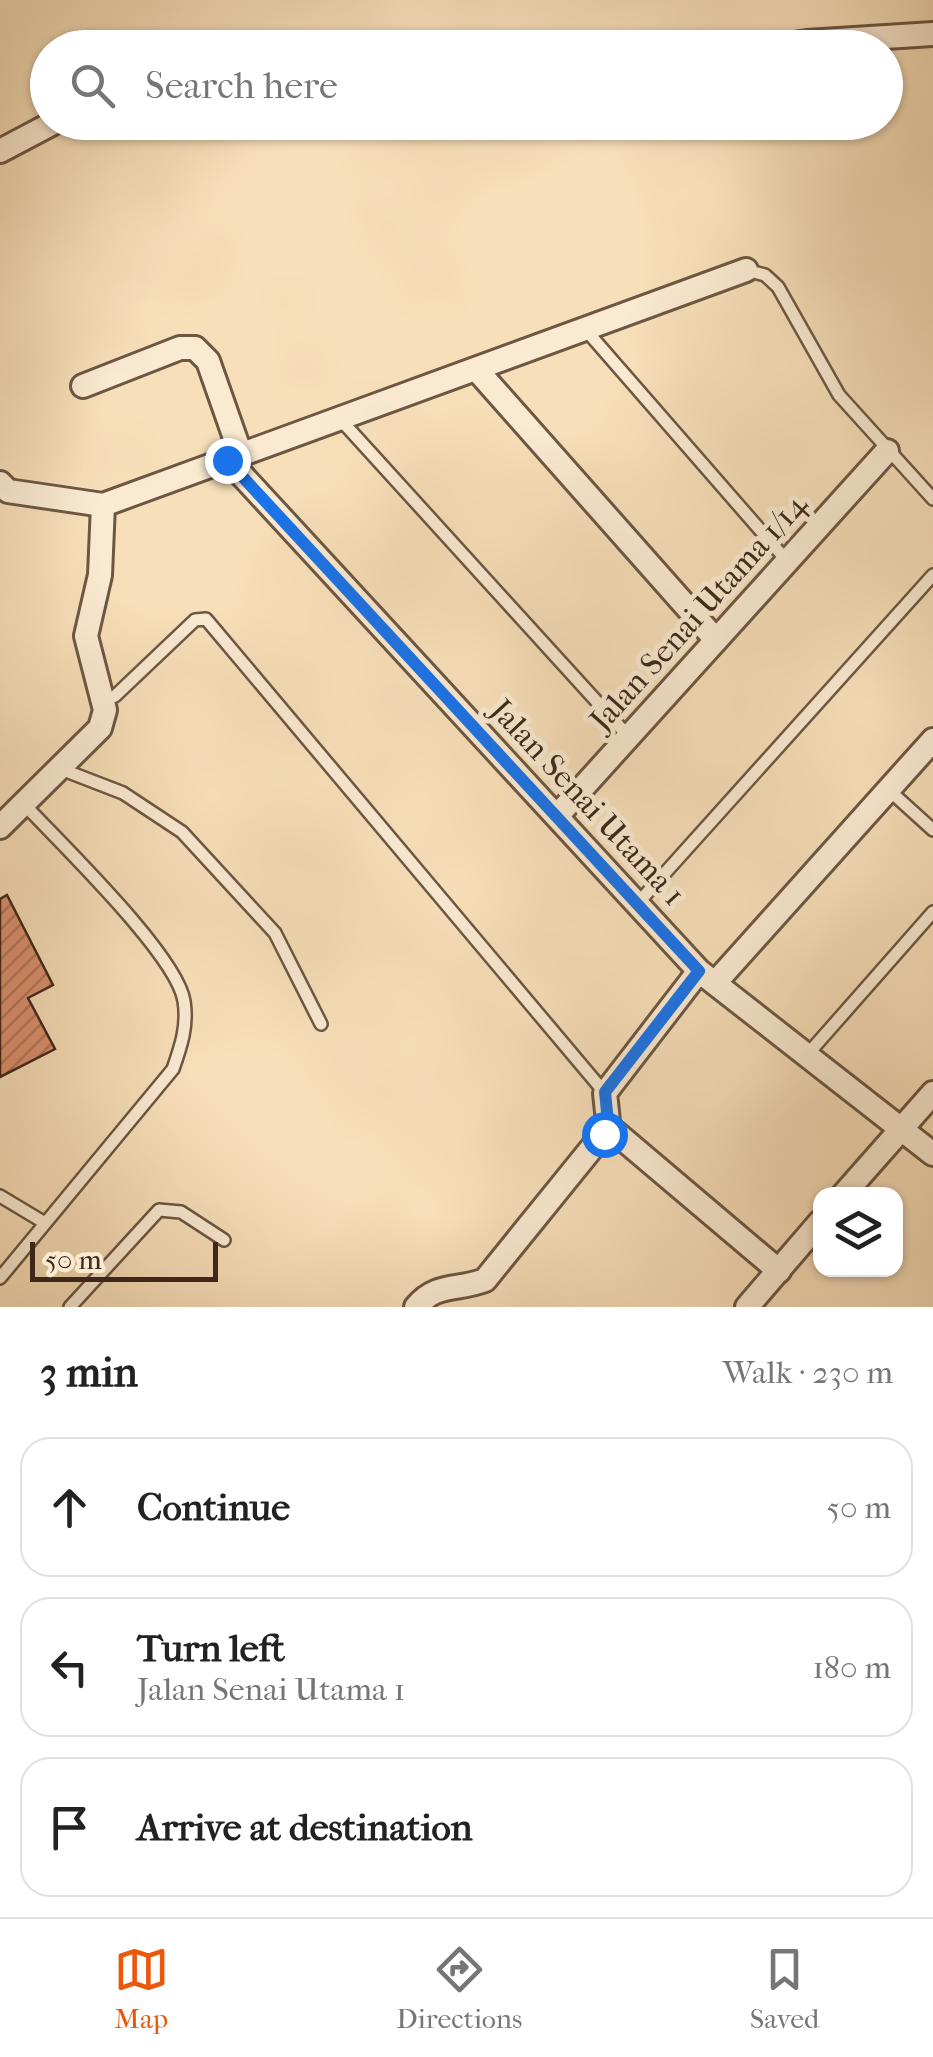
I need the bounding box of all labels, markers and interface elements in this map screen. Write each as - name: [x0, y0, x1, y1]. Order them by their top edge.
- search box: [30, 30, 903, 140]
- icon: search: [65, 58, 120, 113]
- text: Search here: [145, 63, 338, 108]
- route end: [205, 438, 251, 484]
- street label: Jalan Senai Utama 1/14: [580, 485, 815, 741]
- street label: Jalan Senai Utama 1: [481, 690, 693, 913]
- route start: [582, 1112, 628, 1158]
- map controls: [813, 1187, 903, 1277]
- button: layers: [813, 1187, 903, 1277]
- scale bar: [30, 1237, 218, 1282]
- text: 50 m: [45, 1243, 102, 1276]
- text: 3 min: [40, 1348, 138, 1397]
- text: Walk · 230 m: [723, 1354, 893, 1391]
- icon: ahead: [42, 1480, 97, 1535]
- text: Continue: [137, 1485, 290, 1530]
- text: 50 m: [826, 1489, 891, 1526]
- text: Turn left: [137, 1626, 285, 1671]
- icon: left: [42, 1640, 97, 1695]
- text: 180 m: [812, 1649, 891, 1686]
- text: Jalan Senai Utama 1: [137, 1671, 405, 1708]
- icon: arrive: [42, 1800, 97, 1855]
- text: Arrive at destination: [137, 1805, 473, 1850]
- tab: Map: [114, 1942, 169, 2035]
- tab: Directions: [396, 1942, 522, 2035]
- tab: Saved: [750, 1942, 819, 2035]

